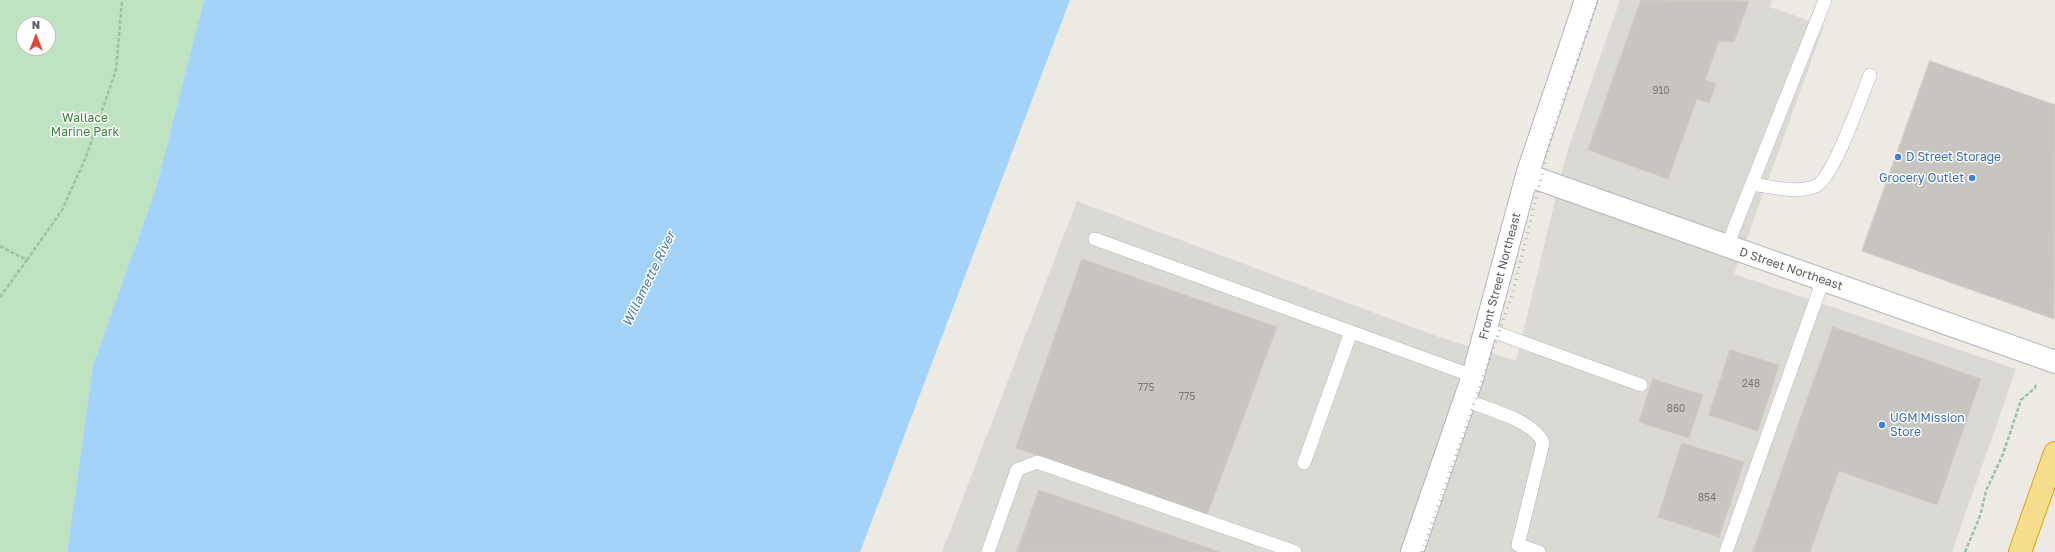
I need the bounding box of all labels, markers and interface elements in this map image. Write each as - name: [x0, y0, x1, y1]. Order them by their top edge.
- north arrow: [16, 16, 56, 56]
- text: N: [32, 18, 40, 31]
- house number: 910: [1652, 85, 1670, 97]
- park label: Wallace Marine Park: [51, 111, 119, 139]
- place label: D Street Storage: [1906, 150, 2001, 164]
- marker: D Street Storage: [1893, 152, 1903, 162]
- place label: Grocery Outlet: [1879, 171, 1964, 185]
- marker: Grocery Outlet: [1967, 173, 1977, 183]
- street label: Front Street Northeast: [1476, 211, 1524, 341]
- water label: Willamette River: [619, 229, 679, 329]
- street label: D Street Northeast: [1737, 245, 1845, 293]
- house number: 248: [1742, 378, 1760, 390]
- house number: 775: [1138, 382, 1154, 394]
- house number: 775: [1179, 391, 1195, 403]
- house number: 860: [1667, 403, 1685, 415]
- place label: UGM Mission Store: [1890, 411, 1965, 439]
- marker: UGM Mission Store: [1877, 420, 1887, 430]
- house number: 854: [1698, 492, 1716, 504]

